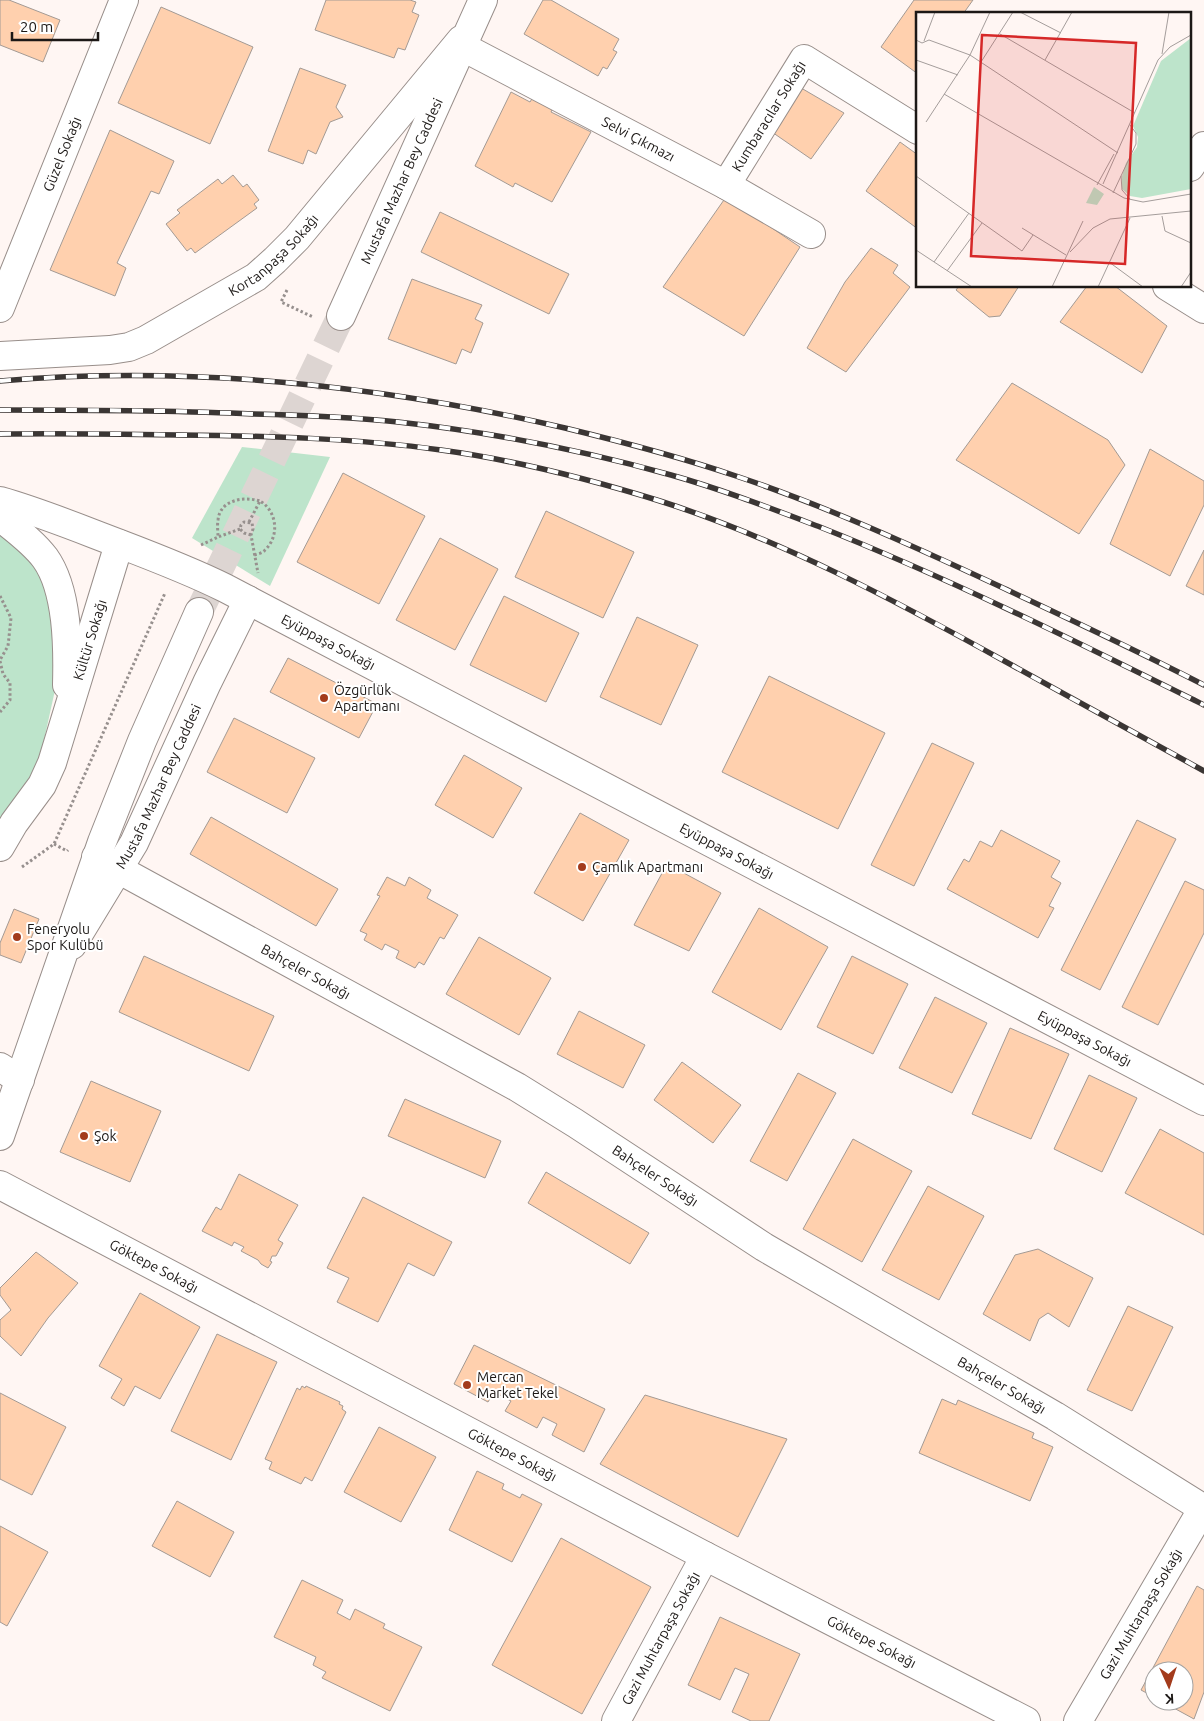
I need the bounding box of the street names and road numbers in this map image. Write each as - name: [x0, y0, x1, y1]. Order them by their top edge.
- street label: Kumbaracılar Sokağı: [728, 58, 809, 174]
- street label: Mustafa Mazhar Bey Caddesi: [357, 96, 446, 267]
- street label: Selvi Çıkmazı: [599, 113, 678, 165]
- street label: Güzel Sokağı: [40, 114, 84, 194]
- street label: Kortanpaşa Sokağı: [226, 211, 321, 299]
- street label: Kültür Sokağı: [70, 598, 110, 682]
- street label: Eyüppaşa Sokağı: [279, 611, 378, 673]
- street label: Mustafa Mazhar Bey Caddesi: [112, 702, 204, 872]
- street label: Eyüppaşa Sokağı: [677, 820, 777, 882]
- street label: Bahçeler Sokağı: [258, 941, 353, 1002]
- street label: Eyüppaşa Sokağı: [1035, 1007, 1134, 1070]
- street label: Bahçeler Sokağı: [609, 1142, 701, 1210]
- street label: Göktepe Sokağı: [107, 1236, 201, 1296]
- street label: Bahçeler Sokağı: [955, 1353, 1049, 1417]
- street label: Göktepe Sokağı: [465, 1425, 560, 1485]
- street label: Gazi Muhtarpaşa Sokağı: [1096, 1546, 1185, 1682]
- street label: Gazi Muhtarpaşa Sokağı: [618, 1569, 703, 1708]
- street label: Göktepe Sokağı: [824, 1612, 919, 1671]

